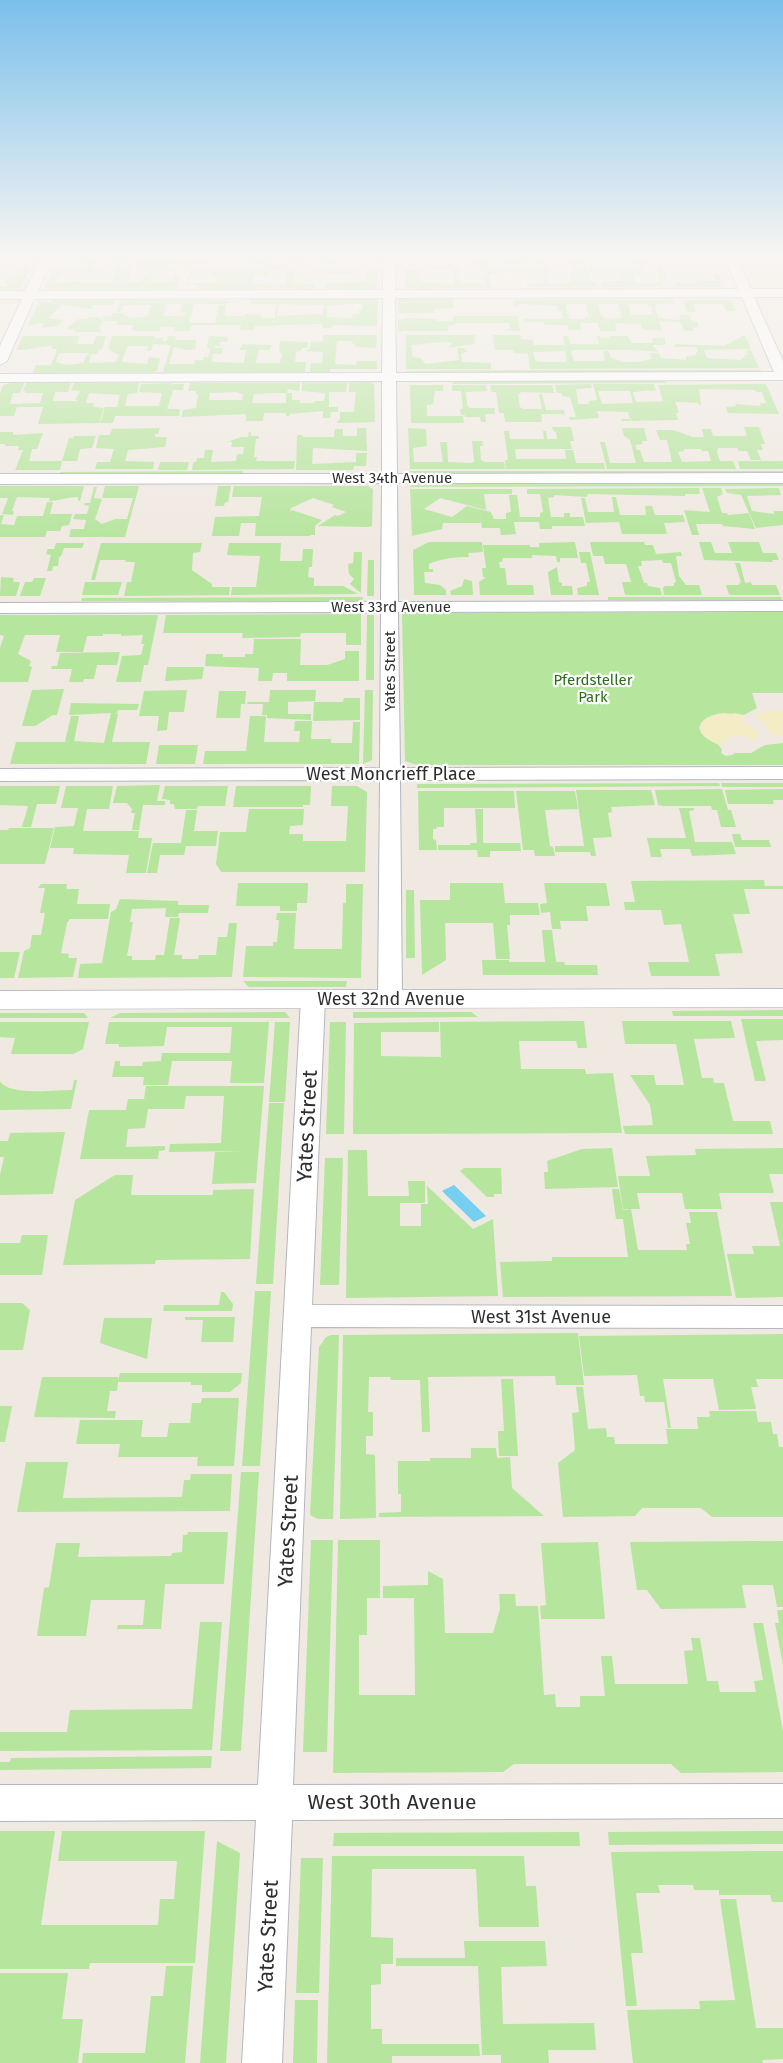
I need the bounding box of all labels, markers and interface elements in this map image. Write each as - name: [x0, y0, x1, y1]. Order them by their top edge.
- street label: West 34th Avenue: [332, 469, 452, 487]
- street label: West 33rd Avenue: [331, 598, 451, 616]
- street label: Yates Street: [381, 630, 399, 711]
- park label: Pferdsteller Park: [553, 671, 633, 706]
- street label: West Moncrieff Place: [306, 763, 476, 785]
- street label: West 32nd Avenue: [317, 988, 465, 1010]
- street label: Yates Street: [291, 1069, 323, 1183]
- street label: West 31st Avenue: [471, 1306, 611, 1328]
- street label: Yates Street: [272, 1474, 304, 1588]
- street label: West 30th Avenue: [308, 1789, 476, 1815]
- street label: Yates Street: [252, 1879, 284, 1993]

